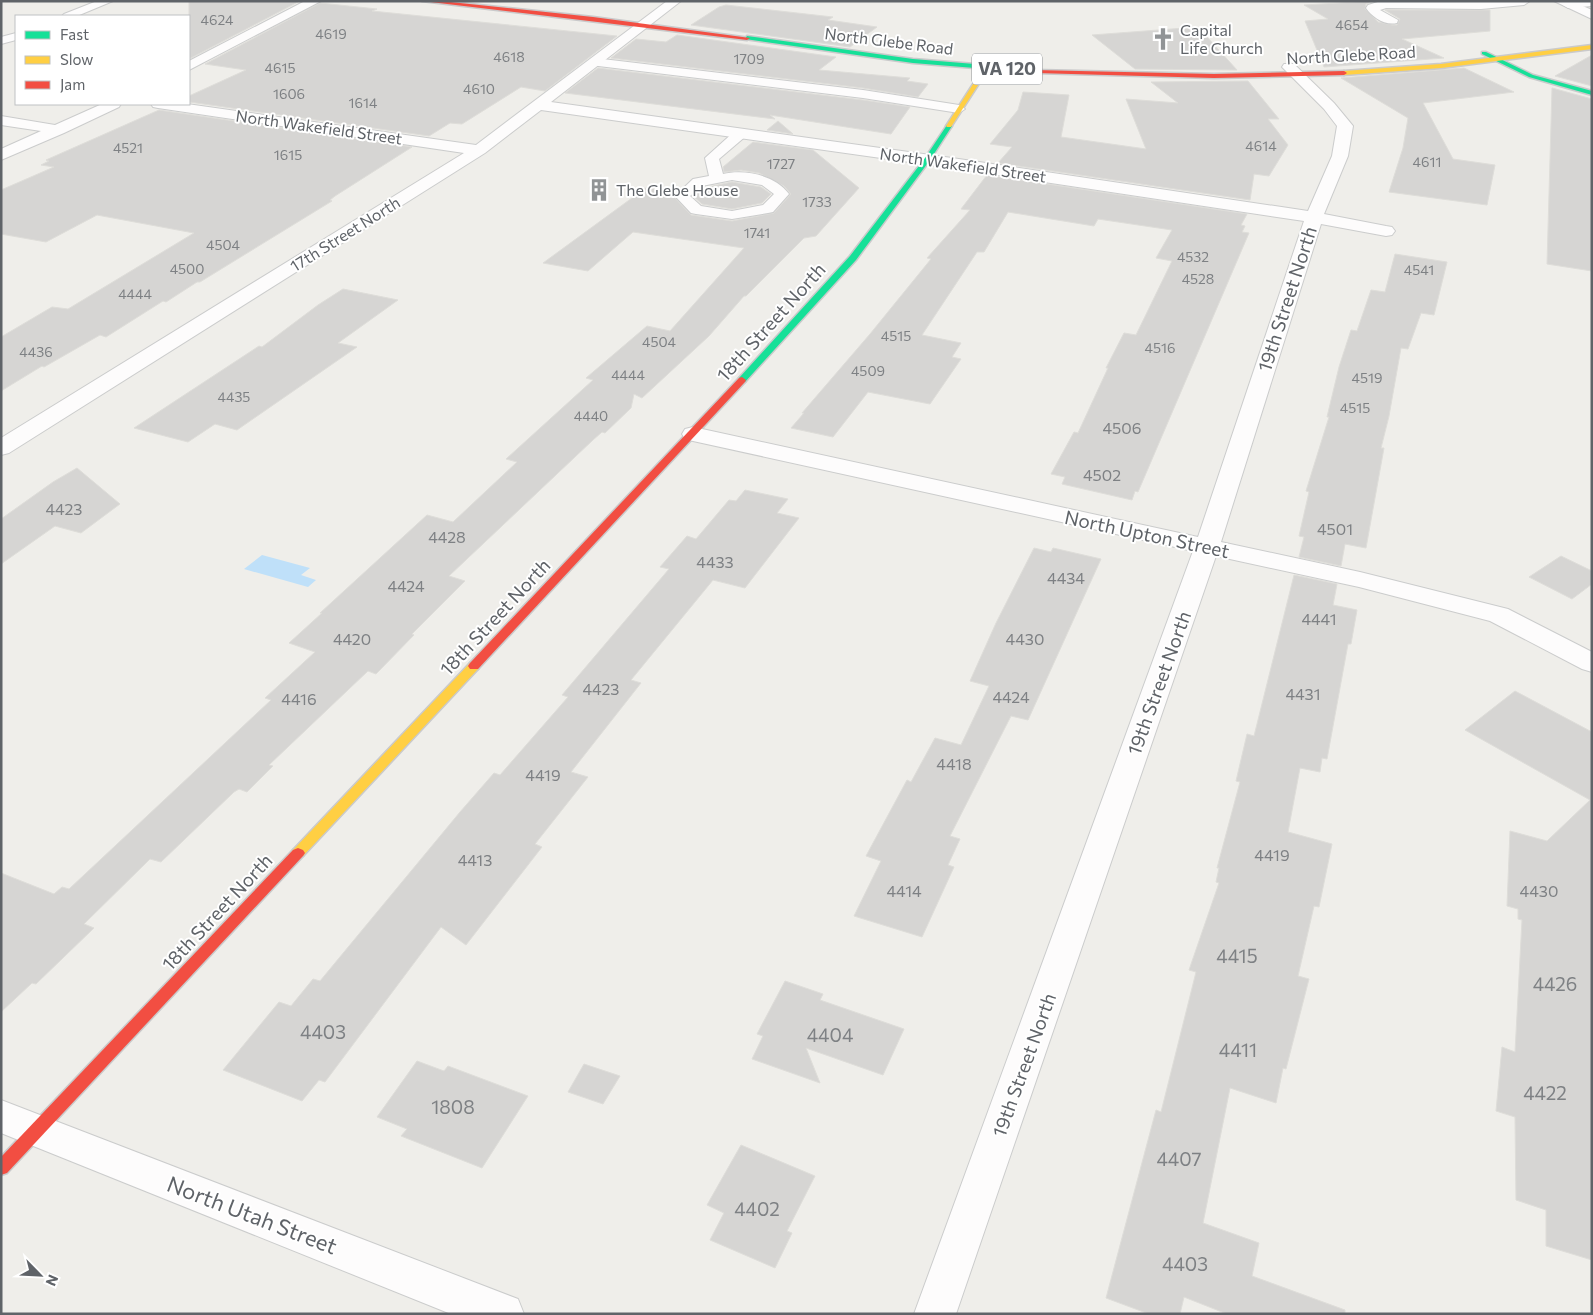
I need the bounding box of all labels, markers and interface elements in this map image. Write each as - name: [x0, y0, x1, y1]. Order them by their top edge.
- house number: 4624: [201, 11, 234, 28]
- legend: [15, 15, 190, 105]
- house number: 4654: [1335, 16, 1369, 33]
- place label: Capital Life Church: [1180, 20, 1263, 57]
- street label: North Glebe Road: [824, 23, 954, 58]
- text: Fast: [60, 25, 89, 43]
- house number: 4619: [315, 25, 347, 42]
- church icon: Capital Life Church: [1150, 26, 1176, 52]
- street label: North Glebe Road: [1286, 42, 1416, 67]
- house number: 4618: [493, 48, 525, 65]
- text: Slow: [60, 50, 93, 68]
- house number: 1709: [734, 50, 764, 67]
- road number: VA 120: [972, 54, 1042, 85]
- house number: 4615: [265, 59, 295, 76]
- text: Jam: [60, 75, 85, 93]
- house number: 4610: [463, 80, 495, 97]
- house number: 1606: [273, 85, 305, 102]
- house number: 1614: [349, 94, 378, 111]
- street label: North Wakefield Street: [235, 105, 404, 148]
- house number: 4614: [1245, 137, 1277, 154]
- house number: 4521: [113, 139, 143, 156]
- street label: North Wakefield Street: [879, 143, 1048, 186]
- house number: 1615: [274, 146, 302, 163]
- house number: 4611: [1413, 153, 1441, 170]
- house number: 1727: [767, 155, 795, 172]
- building icon: The Glebe House: [586, 177, 612, 203]
- place label: The Glebe House: [616, 180, 738, 199]
- street label: 17th Street North: [286, 192, 403, 275]
- house number: 1733: [802, 193, 832, 210]
- street label: 19th Street North: [1252, 223, 1321, 374]
- house number: 1741: [744, 224, 770, 241]
- house number: 4504: [206, 236, 241, 253]
- house number: 4532: [1177, 248, 1209, 265]
- street label: 18th Street North: [711, 258, 830, 386]
- house number: 4500: [170, 260, 204, 277]
- house number: 4541: [1404, 261, 1434, 278]
- house number: 4528: [1182, 270, 1214, 287]
- house number: 4444: [118, 285, 152, 302]
- house number: 4515: [881, 327, 911, 344]
- house number: 4504: [642, 333, 677, 350]
- house number: 4516: [1145, 339, 1175, 356]
- house number: 4436: [19, 343, 53, 360]
- house number: 4509: [851, 362, 885, 379]
- house number: 4444: [611, 366, 645, 383]
- house number: 4519: [1352, 369, 1382, 386]
- house number: 4435: [218, 388, 250, 405]
- house number: 4515: [1340, 399, 1370, 416]
- house number: 4440: [574, 407, 608, 424]
- house number: 4506: [1103, 418, 1141, 437]
- house number: 4502: [1083, 465, 1121, 484]
- house number: 4423: [46, 499, 82, 518]
- street label: North Upton Street: [1063, 505, 1232, 562]
- house number: 4501: [1317, 519, 1353, 538]
- house number: 4428: [428, 527, 466, 546]
- house number: 4433: [696, 552, 734, 571]
- street label: 18th Street North: [435, 554, 555, 680]
- house number: 4434: [1047, 568, 1085, 587]
- house number: 4424: [387, 576, 425, 595]
- street label: 19th Street North: [1122, 608, 1195, 758]
- house number: 4441: [1301, 609, 1337, 628]
- house number: 4420: [333, 629, 371, 648]
- house number: 4430: [1006, 629, 1044, 648]
- house number: 4423: [583, 679, 619, 698]
- house number: 4431: [1285, 684, 1321, 703]
- house number: 4424: [992, 687, 1030, 706]
- house number: 4416: [281, 689, 317, 708]
- house number: 4418: [936, 754, 972, 773]
- house number: 4419: [525, 765, 561, 784]
- house number: 4419: [1254, 845, 1290, 864]
- street label: 18th Street North: [157, 849, 277, 975]
- house number: 4413: [458, 850, 492, 869]
- house number: 4414: [886, 881, 922, 900]
- house number: 4430: [1520, 881, 1558, 900]
- house number: 4415: [1216, 944, 1258, 967]
- house number: 4426: [1533, 972, 1577, 995]
- street label: 19th Street North: [987, 990, 1060, 1140]
- house number: 4403: [300, 1020, 346, 1043]
- house number: 4404: [807, 1023, 853, 1046]
- house number: 4411: [1219, 1038, 1257, 1061]
- house number: 4422: [1523, 1081, 1567, 1104]
- house number: 1808: [431, 1095, 475, 1118]
- house number: 4407: [1156, 1147, 1202, 1170]
- street label: North Utah Street: [163, 1170, 341, 1259]
- house number: 4402: [734, 1197, 780, 1220]
- north arrow: [15, 1250, 65, 1300]
- house number: 4403: [1162, 1252, 1208, 1275]
- text: N: [42, 1272, 62, 1289]

